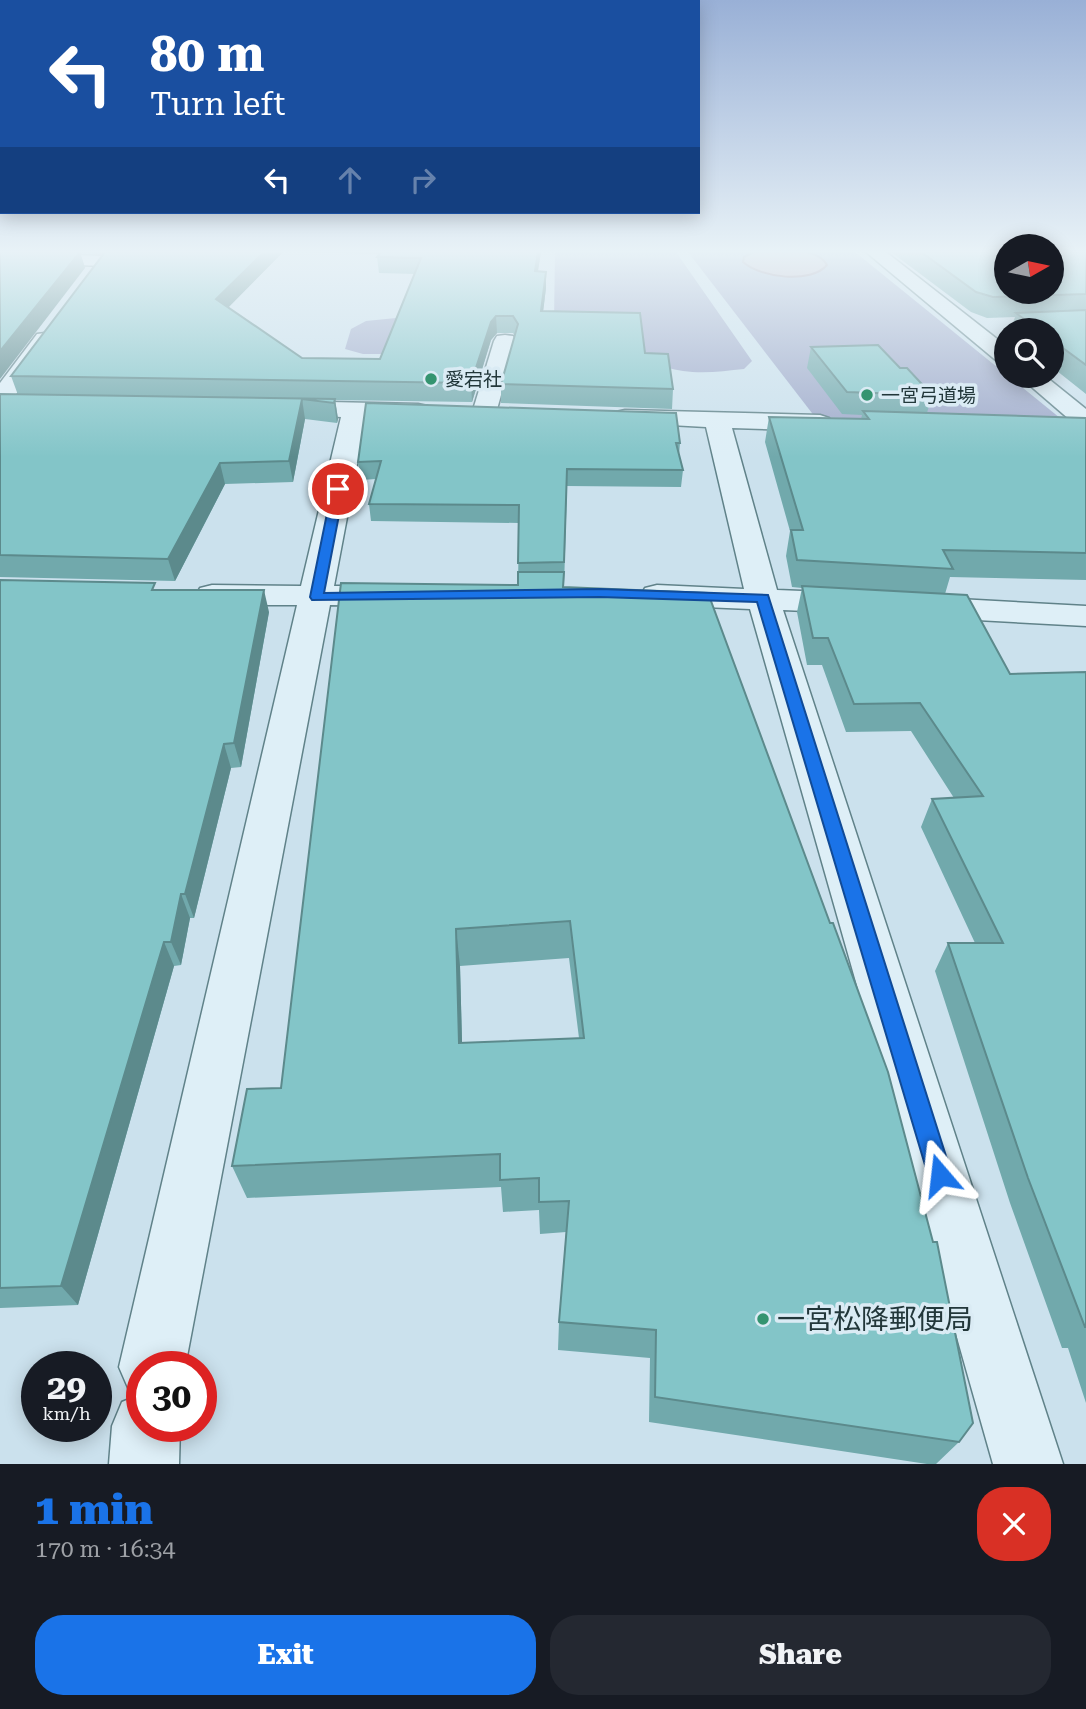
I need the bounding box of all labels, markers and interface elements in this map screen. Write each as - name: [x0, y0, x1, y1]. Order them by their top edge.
- text: 80 m: [150, 26, 265, 83]
- icon: left: [35, 28, 126, 119]
- text: Turn left: [150, 85, 285, 123]
- icon: left: [258, 161, 296, 199]
- icon: ahead: [331, 161, 369, 199]
- icon: right: [404, 161, 442, 199]
- north arrow: [994, 234, 1064, 304]
- map controls: [994, 234, 1064, 388]
- button: search: [994, 318, 1064, 388]
- place label: 愛宕社: [445, 368, 502, 391]
- marker: 愛宕社: [423, 371, 439, 387]
- place label: 一宮弓道場: [881, 384, 976, 407]
- marker: 一宮弓道場: [859, 387, 875, 403]
- pin: [308, 459, 368, 519]
- icon: arrive: [319, 470, 357, 508]
- position arrow: [903, 1138, 977, 1212]
- place label: 一宮松降郵便局: [777, 1303, 973, 1336]
- marker: 一宮松降郵便局: [755, 1311, 771, 1327]
- speed limit sign: 30: [126, 1351, 217, 1442]
- text: 29: [47, 1367, 86, 1408]
- text: km/h: [42, 1403, 91, 1424]
- text: 1 min: [35, 1485, 153, 1534]
- button: close: [977, 1487, 1051, 1561]
- text: 170 m · 16:34: [35, 1536, 175, 1563]
- button: Exit: [35, 1615, 536, 1695]
- button: Share: [550, 1615, 1051, 1695]

